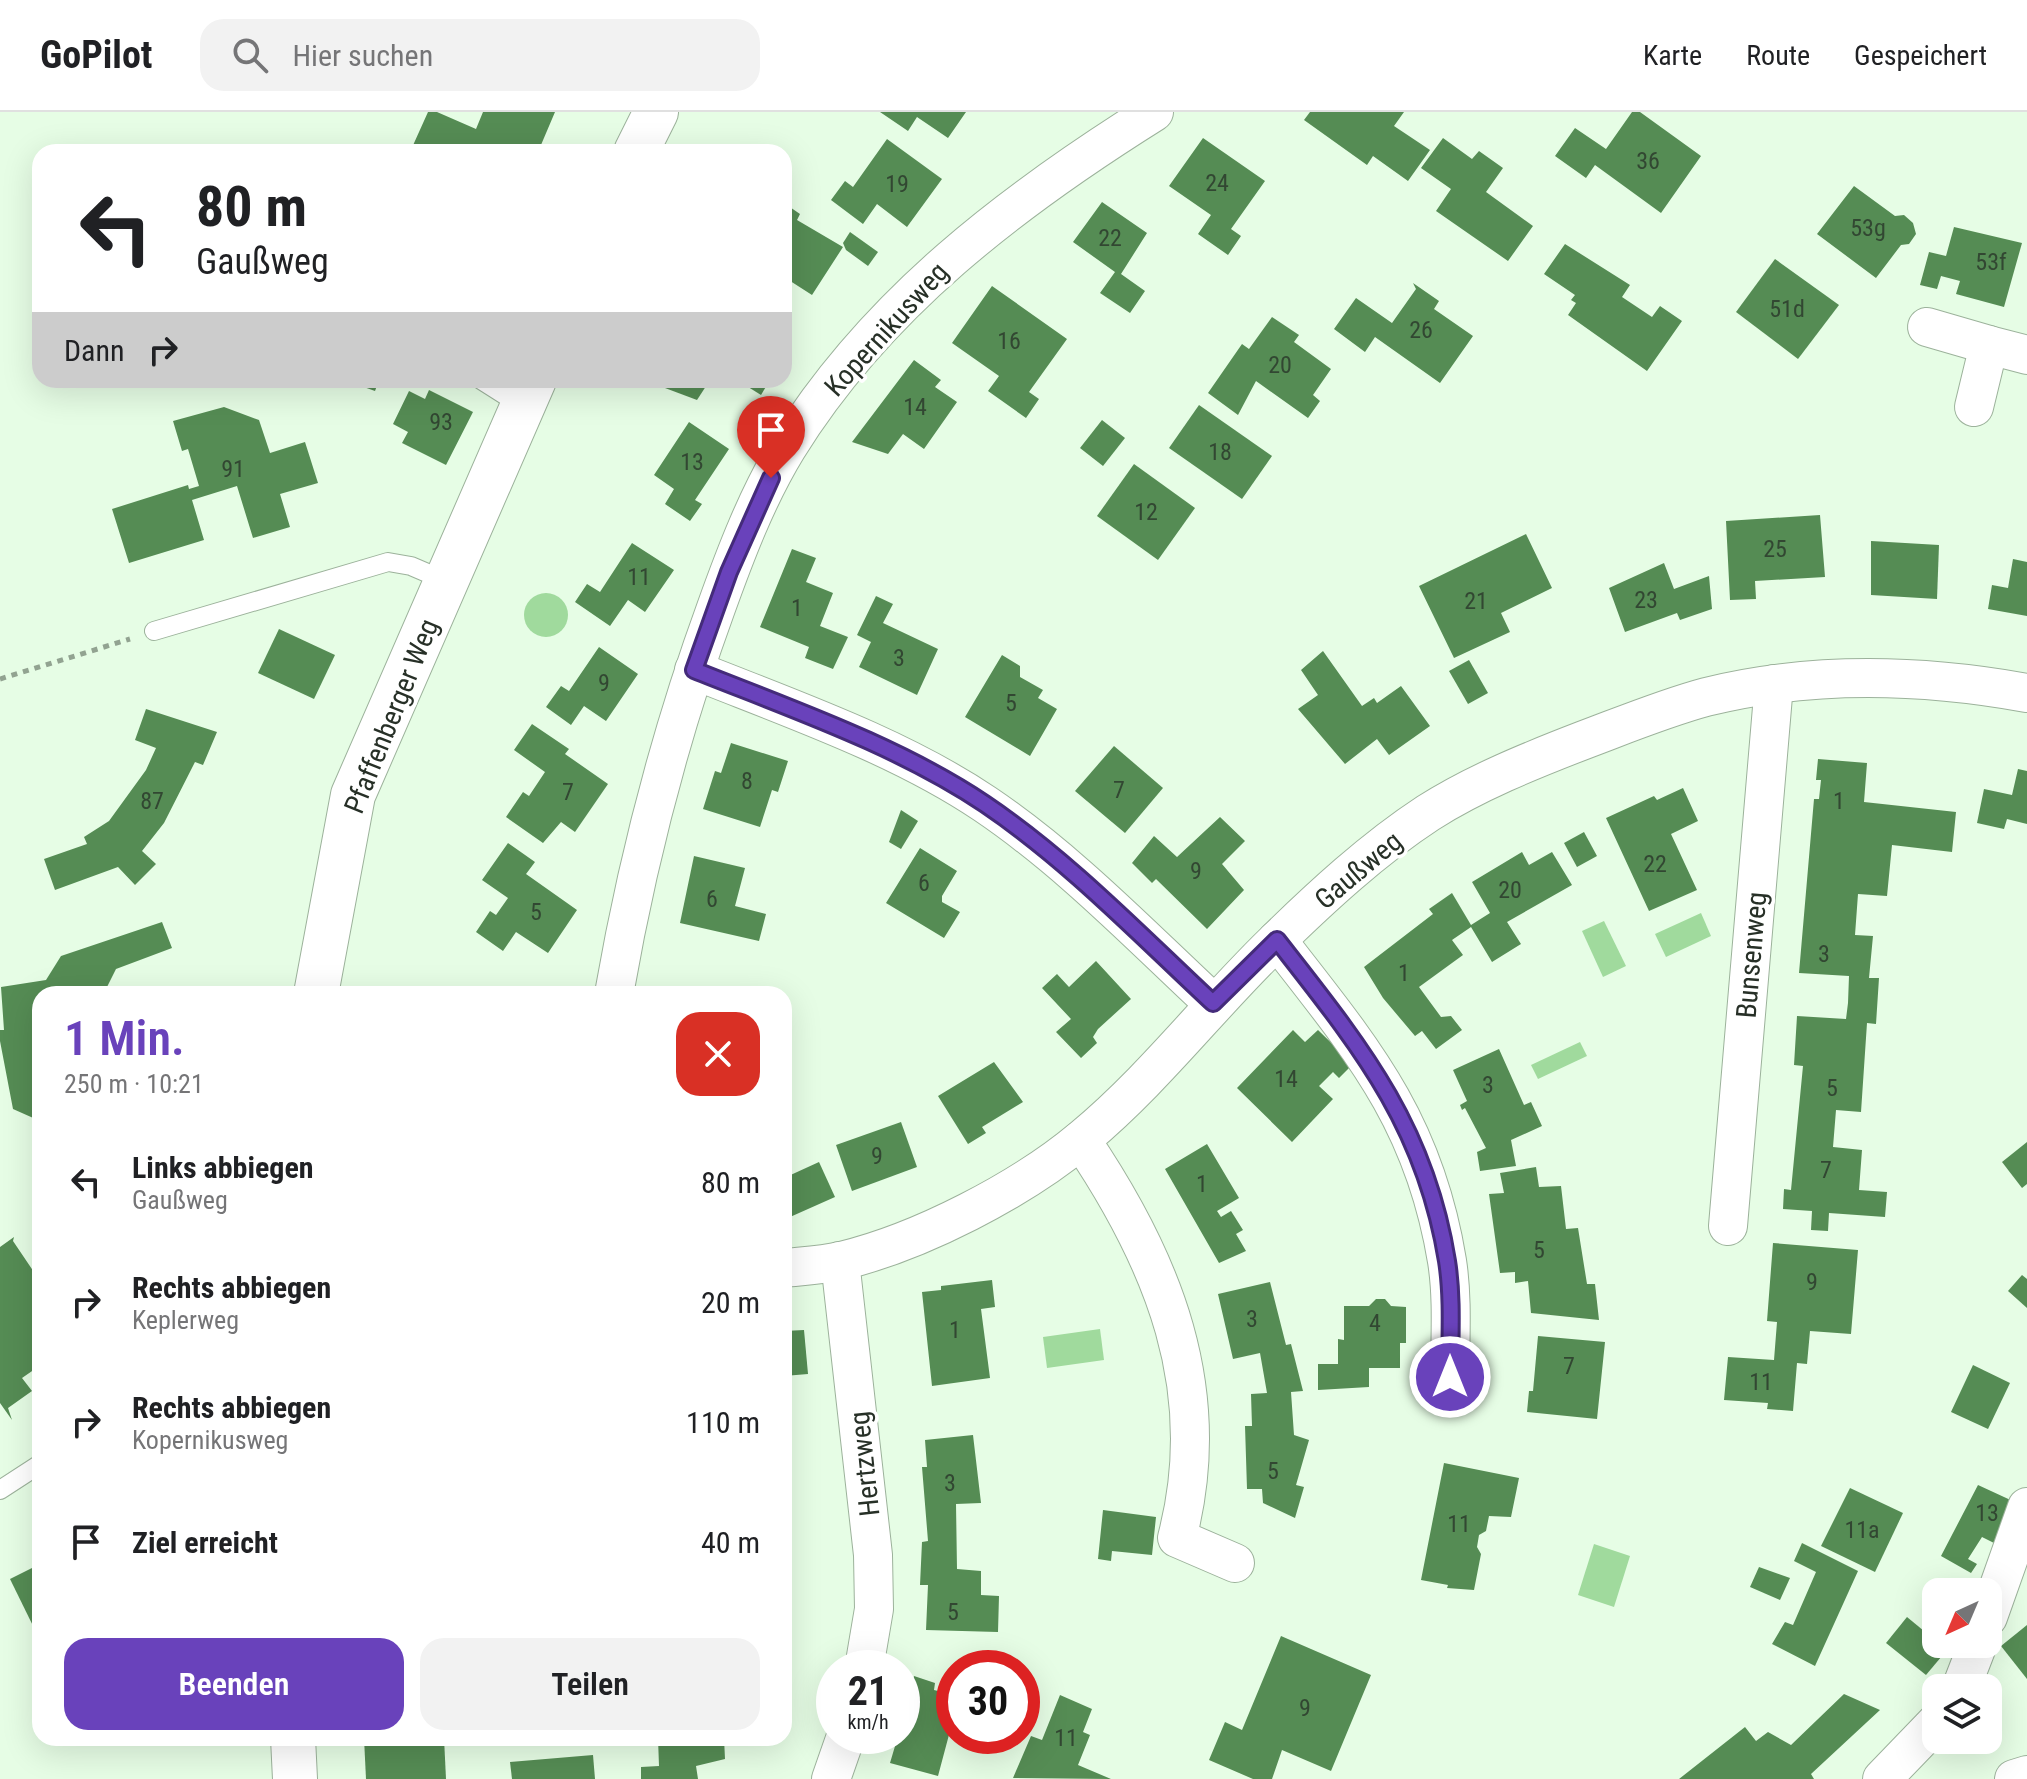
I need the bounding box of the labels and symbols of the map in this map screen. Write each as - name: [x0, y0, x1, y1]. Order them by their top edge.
- house number: 36: [1636, 147, 1660, 175]
- house number: 24: [1205, 169, 1229, 197]
- house number: 19: [885, 170, 909, 198]
- house number: 53g: [1850, 214, 1886, 242]
- house number: 22: [1098, 224, 1122, 252]
- house number: 53f: [1975, 248, 2007, 276]
- street label: Kopernikusweg: [818, 256, 955, 403]
- house number: 51d: [1769, 295, 1805, 323]
- house number: 26: [1409, 316, 1433, 344]
- house number: 16: [997, 327, 1021, 355]
- house number: 20: [1268, 351, 1292, 379]
- house number: 14: [903, 393, 927, 421]
- pin: [737, 396, 805, 478]
- house number: 93: [429, 408, 453, 436]
- house number: 18: [1208, 438, 1232, 466]
- house number: 13: [680, 448, 704, 476]
- house number: 91: [221, 455, 245, 483]
- house number: 12: [1134, 498, 1158, 526]
- house number: 25: [1763, 535, 1787, 563]
- house number: 11: [627, 563, 651, 591]
- house number: 23: [1634, 586, 1658, 614]
- house number: 21: [1464, 587, 1488, 615]
- house number: 1: [791, 594, 803, 622]
- street label: Pfaffenberger Weg: [337, 614, 445, 818]
- house number: 3: [893, 644, 905, 672]
- house number: 9: [598, 669, 610, 697]
- house number: 5: [1005, 689, 1017, 717]
- house number: 8: [741, 767, 753, 795]
- house number: 7: [1113, 776, 1125, 804]
- house number: 7: [562, 778, 574, 806]
- house number: 87: [140, 787, 164, 815]
- house number: 1: [1833, 787, 1845, 815]
- street label: Gaußweg: [1308, 825, 1408, 916]
- house number: 22: [1643, 850, 1667, 878]
- house number: 9: [1190, 857, 1202, 885]
- house number: 6: [918, 869, 930, 897]
- house number: 20: [1498, 876, 1522, 904]
- house number: 6: [706, 885, 718, 913]
- street label: Bunsenweg: [1730, 890, 1773, 1020]
- house number: 5: [530, 898, 542, 926]
- house number: 3: [1818, 940, 1830, 968]
- house number: 1: [1398, 959, 1410, 987]
- house number: 14: [1274, 1065, 1298, 1093]
- house number: 3: [1482, 1071, 1494, 1099]
- house number: 5: [1826, 1074, 1838, 1102]
- house number: 9: [871, 1142, 883, 1170]
- house number: 7: [1820, 1156, 1832, 1184]
- house number: 1: [1196, 1170, 1208, 1198]
- house number: 5: [1533, 1236, 1545, 1264]
- house number: 9: [1806, 1268, 1818, 1296]
- house number: 3: [1246, 1305, 1258, 1333]
- house number: 4: [1369, 1309, 1381, 1337]
- house number: 1: [949, 1316, 961, 1344]
- position arrow: [1408, 1335, 1492, 1419]
- house number: 7: [1563, 1352, 1575, 1380]
- house number: 11: [1749, 1368, 1773, 1396]
- street label: Hertzweg: [843, 1410, 886, 1518]
- house number: 5: [1267, 1457, 1279, 1485]
- house number: 3: [944, 1469, 956, 1497]
- house number: 13: [1975, 1499, 1999, 1527]
- house number: 11: [1447, 1510, 1471, 1538]
- house number: 11a: [1844, 1516, 1880, 1544]
- north arrow: [1922, 1578, 2002, 1658]
- house number: 5: [947, 1598, 959, 1626]
- speed limit sign: 30: [936, 1650, 1040, 1754]
- house number: 9: [1299, 1694, 1311, 1722]
- house number: 11: [1054, 1724, 1078, 1752]

